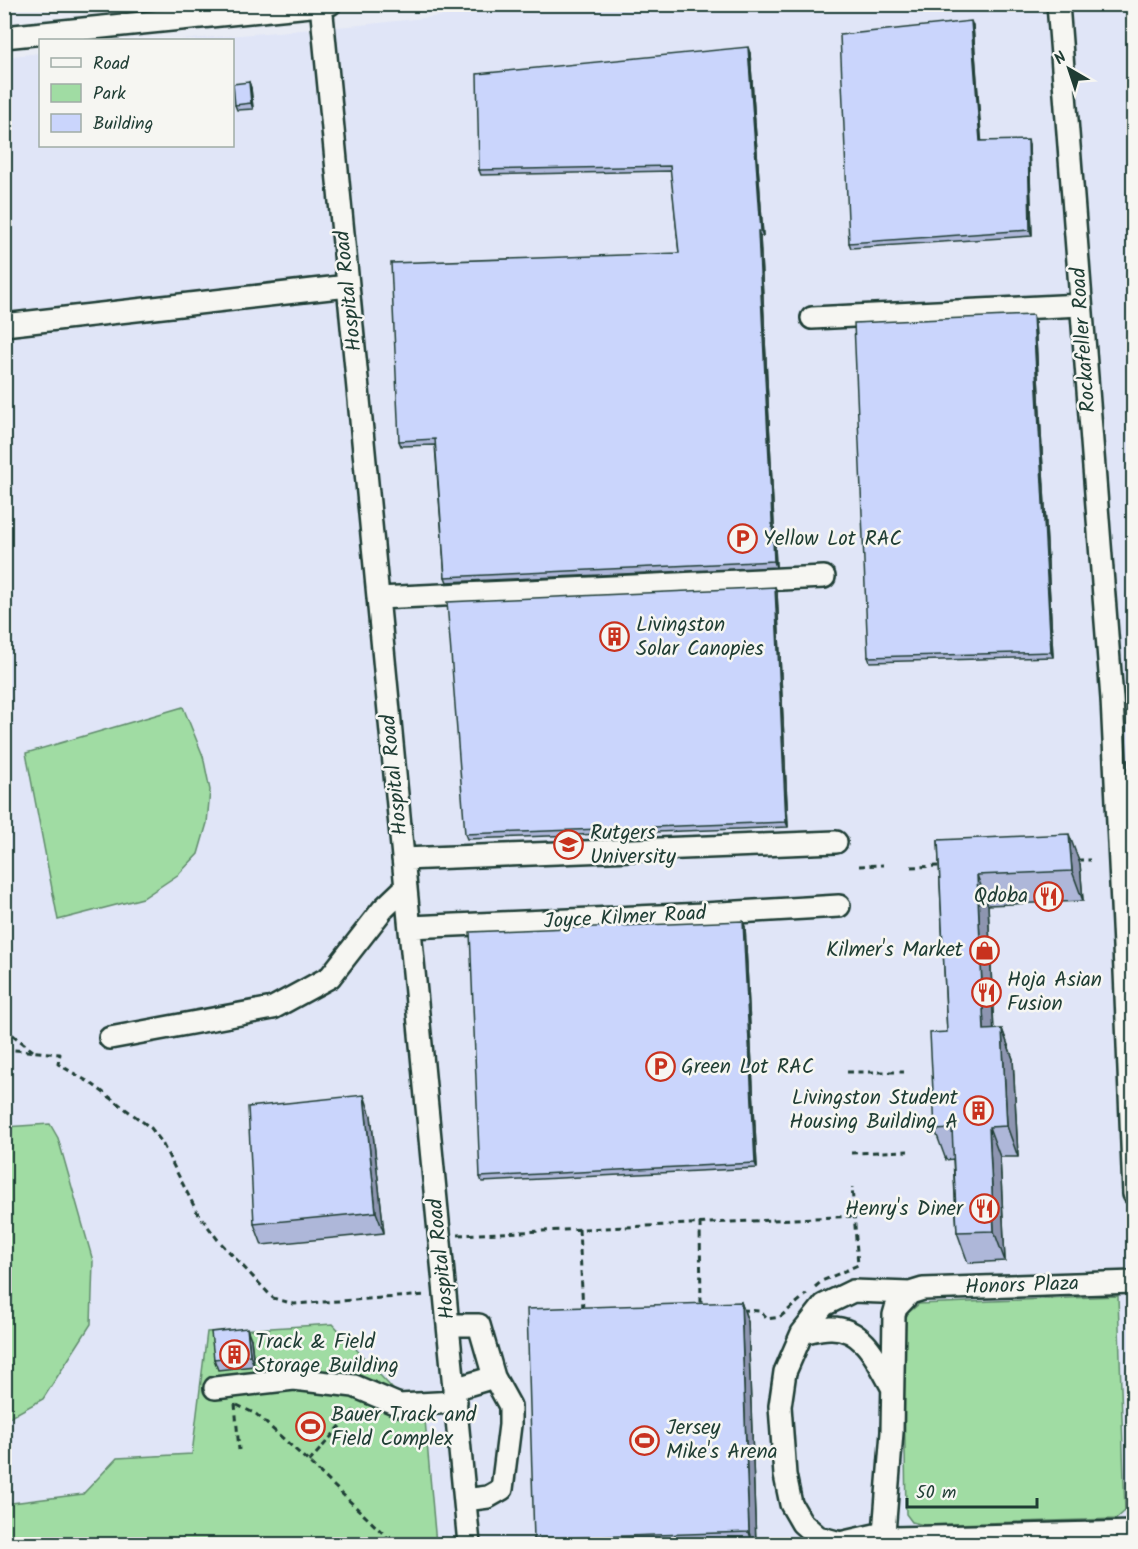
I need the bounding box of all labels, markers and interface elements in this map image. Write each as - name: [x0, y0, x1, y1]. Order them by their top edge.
- legend: [39, 39, 234, 147]
- north arrow: [1039, 39, 1099, 99]
- text: N: [1049, 46, 1072, 71]
- text: Road: [93, 50, 130, 79]
- text: Park: [93, 80, 126, 109]
- text: Building: [93, 110, 153, 139]
- street label: Hospital Road: [326, 228, 372, 353]
- street label: Rockafeller Road: [1062, 266, 1106, 414]
- parking icon: Yellow Lot RAC: [726, 523, 758, 555]
- place label: Yellow Lot RAC: [763, 523, 902, 556]
- place label: Livingston Solar Canopies: [636, 609, 764, 666]
- building icon: Livingston Solar Canopies: [599, 621, 631, 653]
- street label: Hospital Road: [372, 712, 418, 837]
- place label: Rutgers University: [590, 817, 676, 874]
- school or university icon: Rutgers University: [553, 829, 585, 861]
- place label: Qdoba: [974, 880, 1028, 913]
- restaurant icon: Qdoba: [1033, 880, 1065, 912]
- street label: Joyce Kilmer Road: [543, 897, 708, 939]
- place label: Kilmer's Market: [826, 934, 964, 967]
- shop icon: Kilmer's Market: [968, 934, 1000, 966]
- place label: Hoja Asian Fusion: [1007, 964, 1102, 1021]
- restaurant icon: Hoja Asian Fusion: [970, 976, 1002, 1008]
- parking icon: Green Lot RAC: [644, 1051, 676, 1083]
- place label: Green Lot RAC: [681, 1051, 814, 1084]
- place label: Livingston Student Housing Building A: [789, 1082, 959, 1139]
- building icon: Livingston Student Housing Building A: [963, 1094, 995, 1126]
- place label: Henry's Diner: [845, 1193, 964, 1226]
- restaurant icon: Henry's Diner: [968, 1193, 1000, 1225]
- street label: Hospital Road: [419, 1196, 465, 1321]
- street label: Honors Plaza: [964, 1268, 1080, 1304]
- place label: Track & Field Storage Building: [255, 1326, 399, 1383]
- building icon: Track & Field Storage Building: [218, 1338, 250, 1370]
- place label: Bauer Track and Field Complex: [331, 1399, 477, 1456]
- sports icon: Bauer Track and Field Complex: [294, 1411, 326, 1443]
- place label: Jersey Mike's Arena: [666, 1412, 778, 1469]
- sports icon: Jersey Mike's Arena: [629, 1424, 661, 1456]
- scale bar: [907, 1471, 1038, 1509]
- text: 50 m: [916, 1479, 956, 1508]

